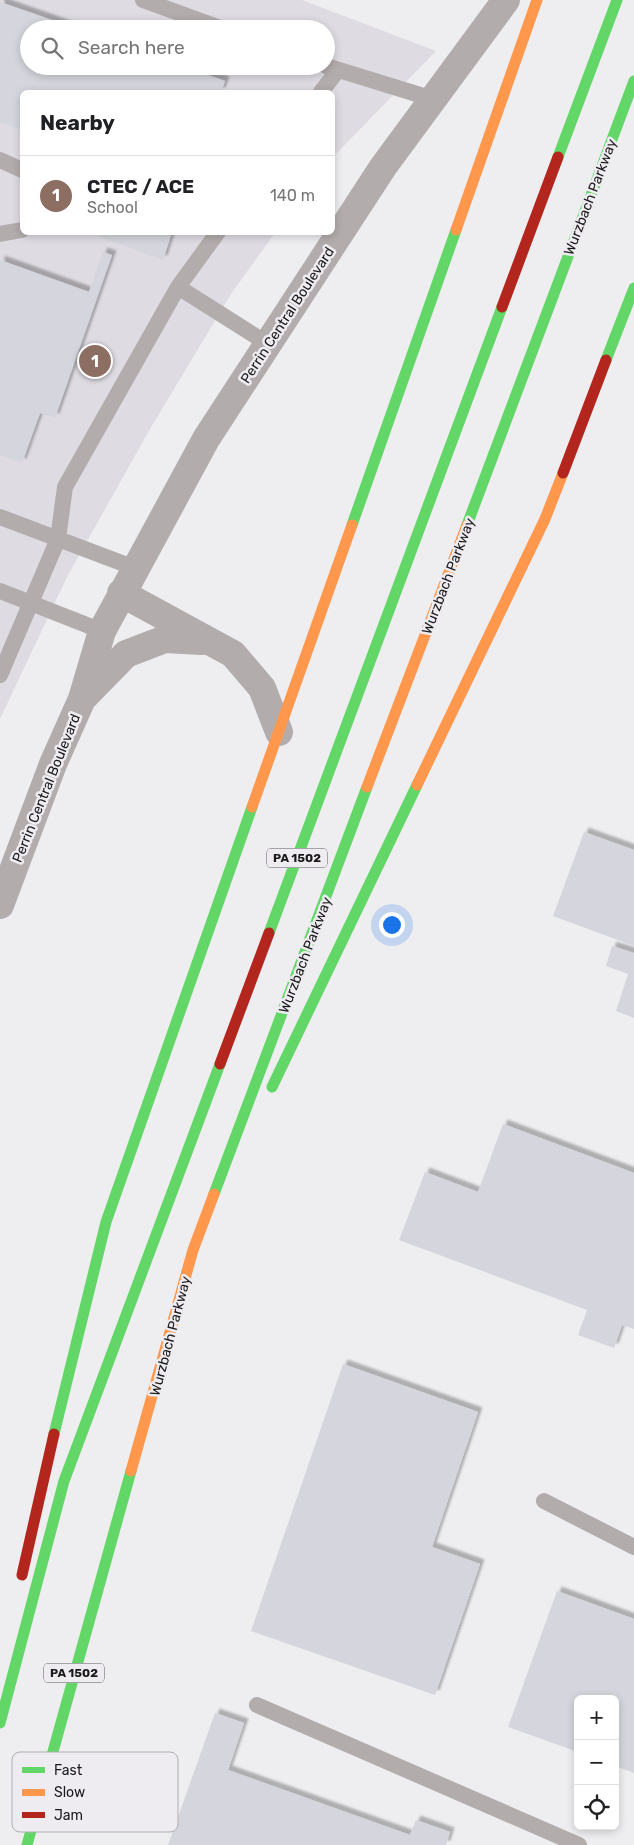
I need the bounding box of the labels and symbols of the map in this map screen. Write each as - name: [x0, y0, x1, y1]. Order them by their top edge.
- street label: Wurzbach Parkway: [560, 136, 621, 258]
- street label: Perrin Central Boulevard: [237, 244, 338, 387]
- pin: 1: [79, 342, 111, 380]
- street label: Wurzbach Parkway: [418, 515, 479, 637]
- street label: Perrin Central Boulevard: [9, 711, 84, 865]
- road number: PA 1502: [267, 848, 327, 868]
- street label: Wurzbach Parkway: [275, 894, 336, 1016]
- your location: [379, 912, 405, 938]
- street label: Wurzbach Parkway: [146, 1274, 195, 1398]
- road number: PA 1502: [44, 1664, 104, 1682]
- legend: [12, 1752, 178, 1832]
- text: Fast: [54, 1762, 83, 1779]
- text: Slow: [54, 1784, 85, 1801]
- text: Jam: [54, 1807, 83, 1824]

